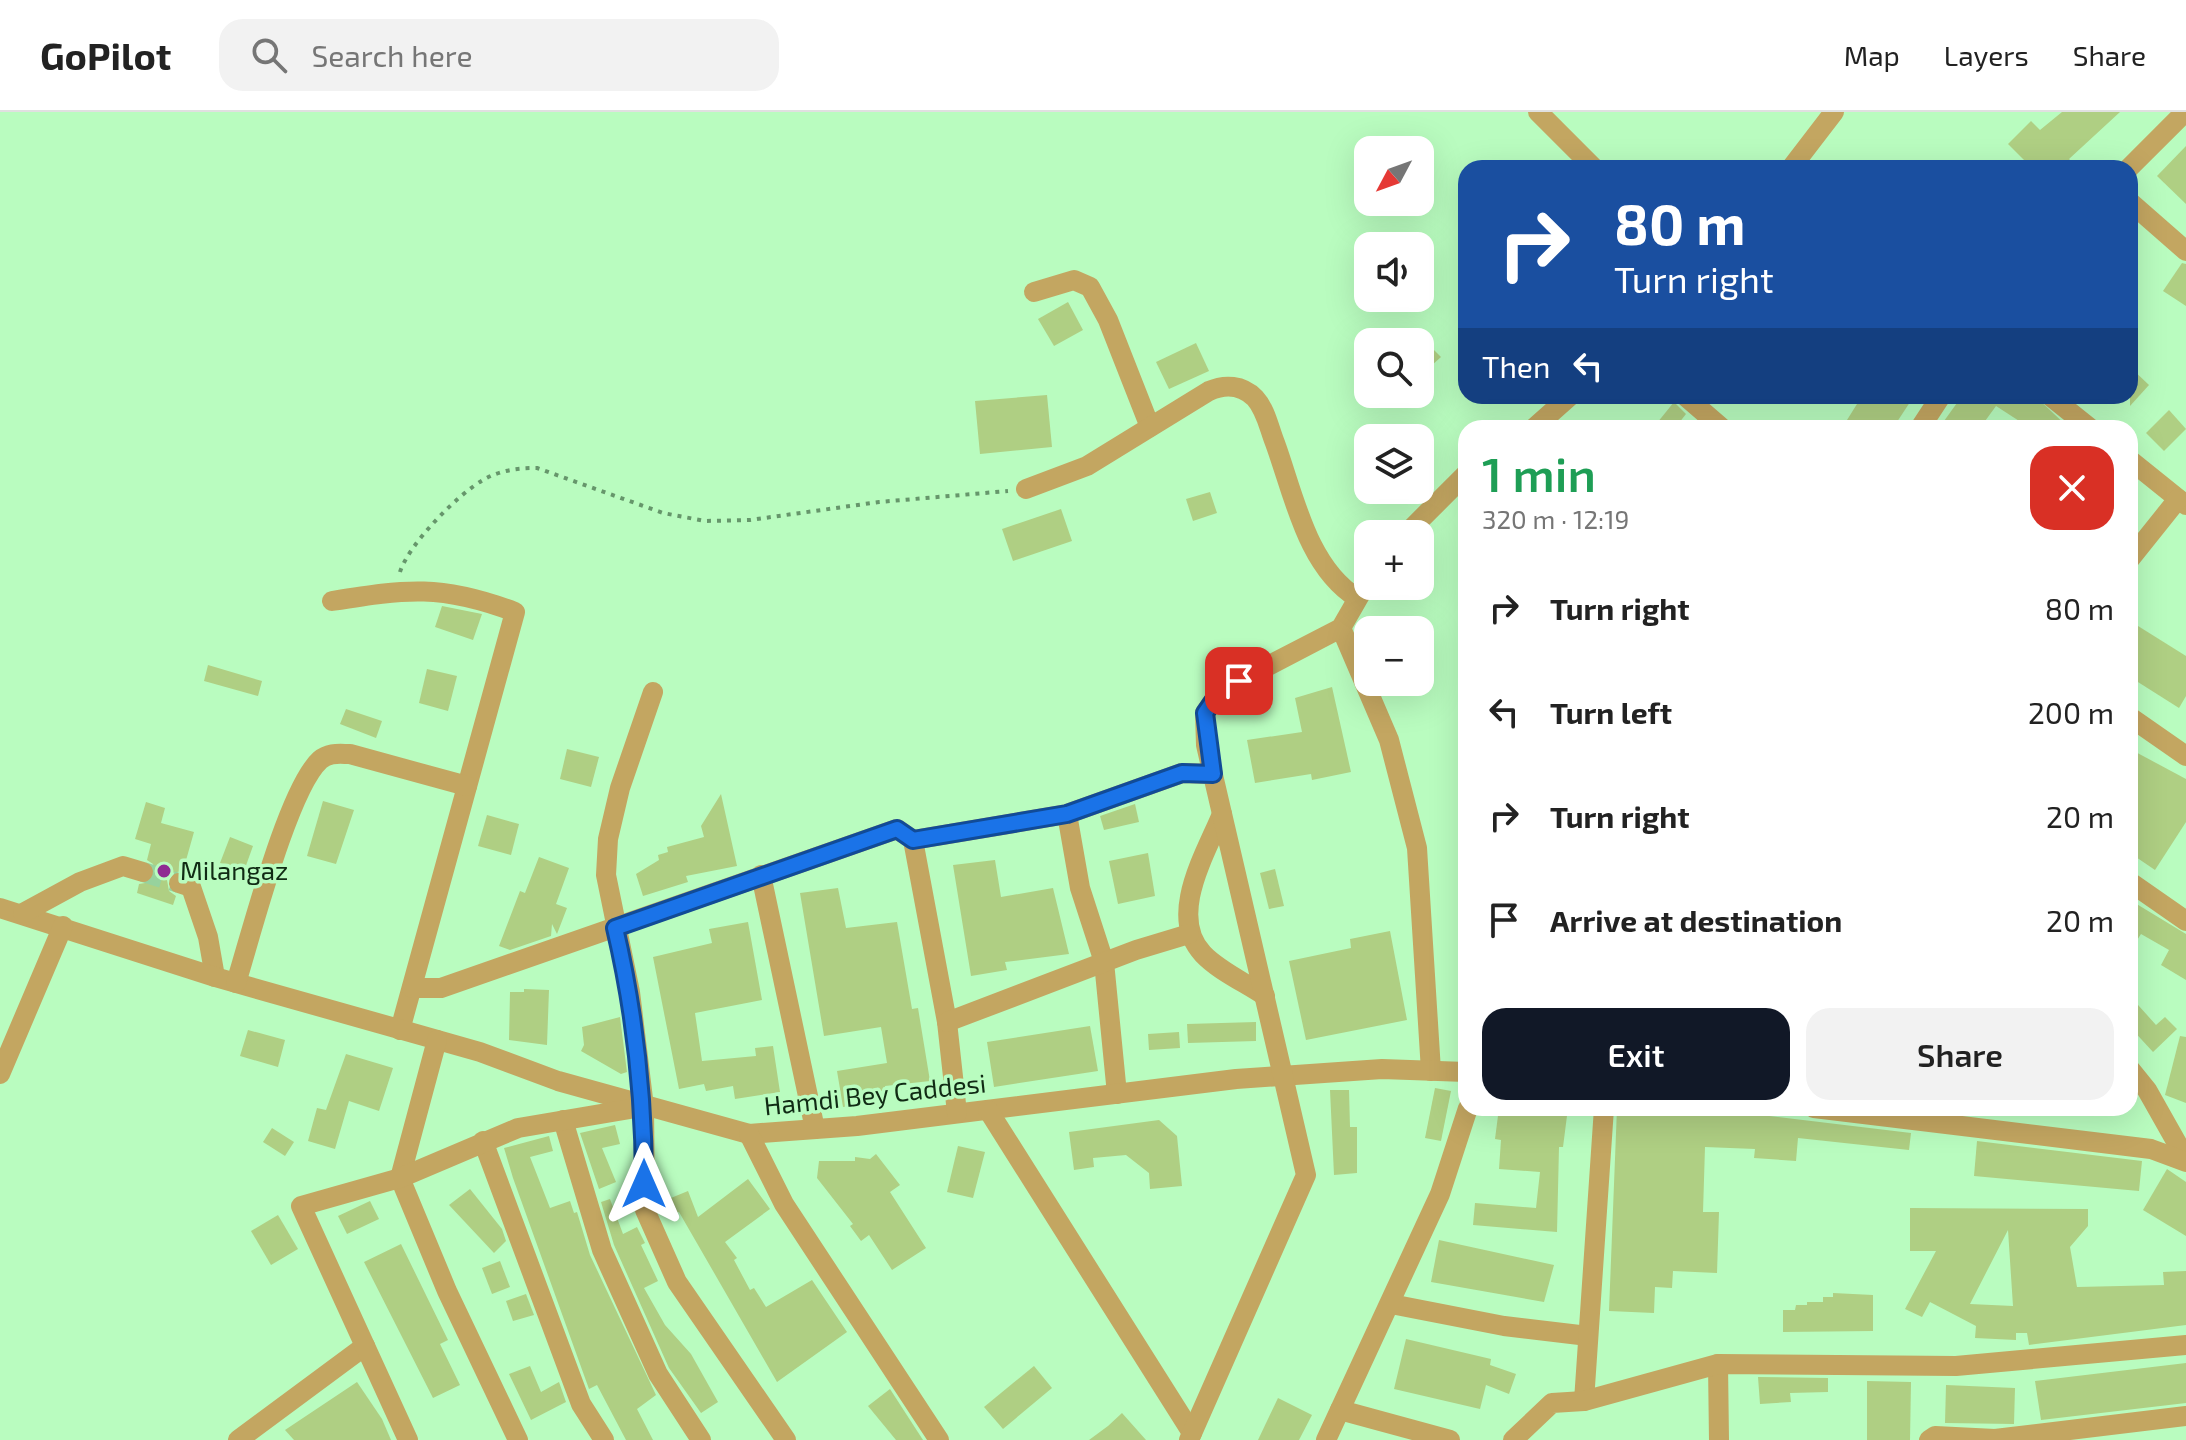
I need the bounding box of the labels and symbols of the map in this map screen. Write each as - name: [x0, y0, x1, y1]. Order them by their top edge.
- north arrow: [1354, 136, 1434, 216]
- pin: [1205, 647, 1273, 715]
- place label: Milangaz: [180, 854, 288, 885]
- marker: Milangaz: [155, 862, 173, 880]
- street label: Hamdi Bey Caddesi: [762, 1066, 987, 1121]
- position arrow: [602, 1142, 686, 1226]

